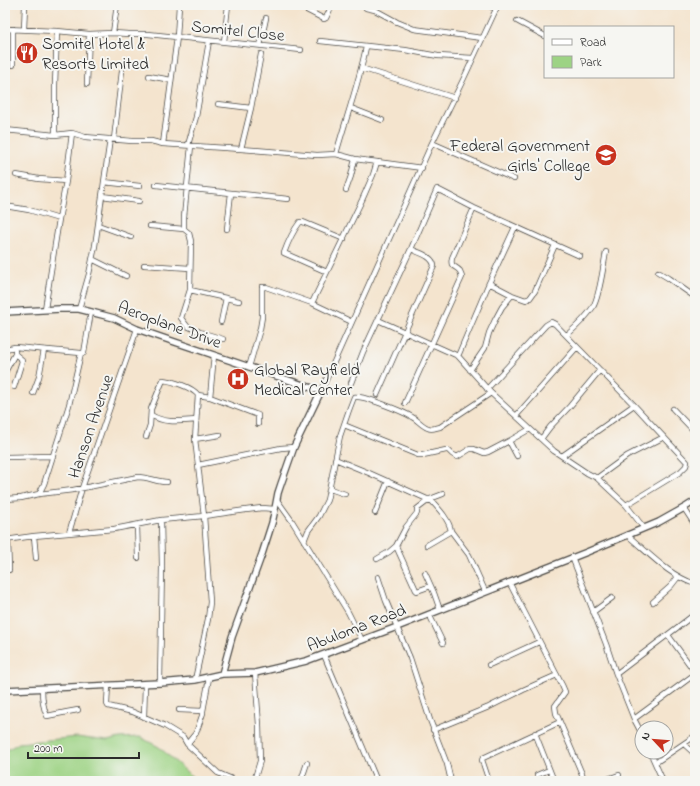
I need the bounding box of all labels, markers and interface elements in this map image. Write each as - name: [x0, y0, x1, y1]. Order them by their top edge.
- street label: Somitel Close: [190, 14, 286, 49]
- legend: [544, 26, 674, 78]
- place label: Somitel Hotel & Resorts Limited: [42, 32, 149, 77]
- text: Road: [580, 34, 606, 52]
- restaurant icon: Somitel Hotel & Resorts Limited: [14, 40, 40, 66]
- text: Park: [580, 54, 602, 72]
- place label: Federal Government Girls' College: [449, 134, 590, 181]
- school or university icon: Federal Government Girls' College: [593, 142, 619, 168]
- street label: Aeroplane Drive: [114, 295, 225, 356]
- place label: Global Rayfield Medical Center: [254, 358, 361, 403]
- hospital icon: Global Rayfield Medical Center: [225, 366, 251, 392]
- street label: Hanson Avenue: [62, 371, 121, 482]
- street label: Abuloma Road: [303, 598, 410, 659]
- north arrow: [634, 720, 674, 760]
- text: N: [637, 729, 655, 743]
- scale bar: [28, 734, 139, 760]
- text: 200 m: [34, 740, 63, 758]

